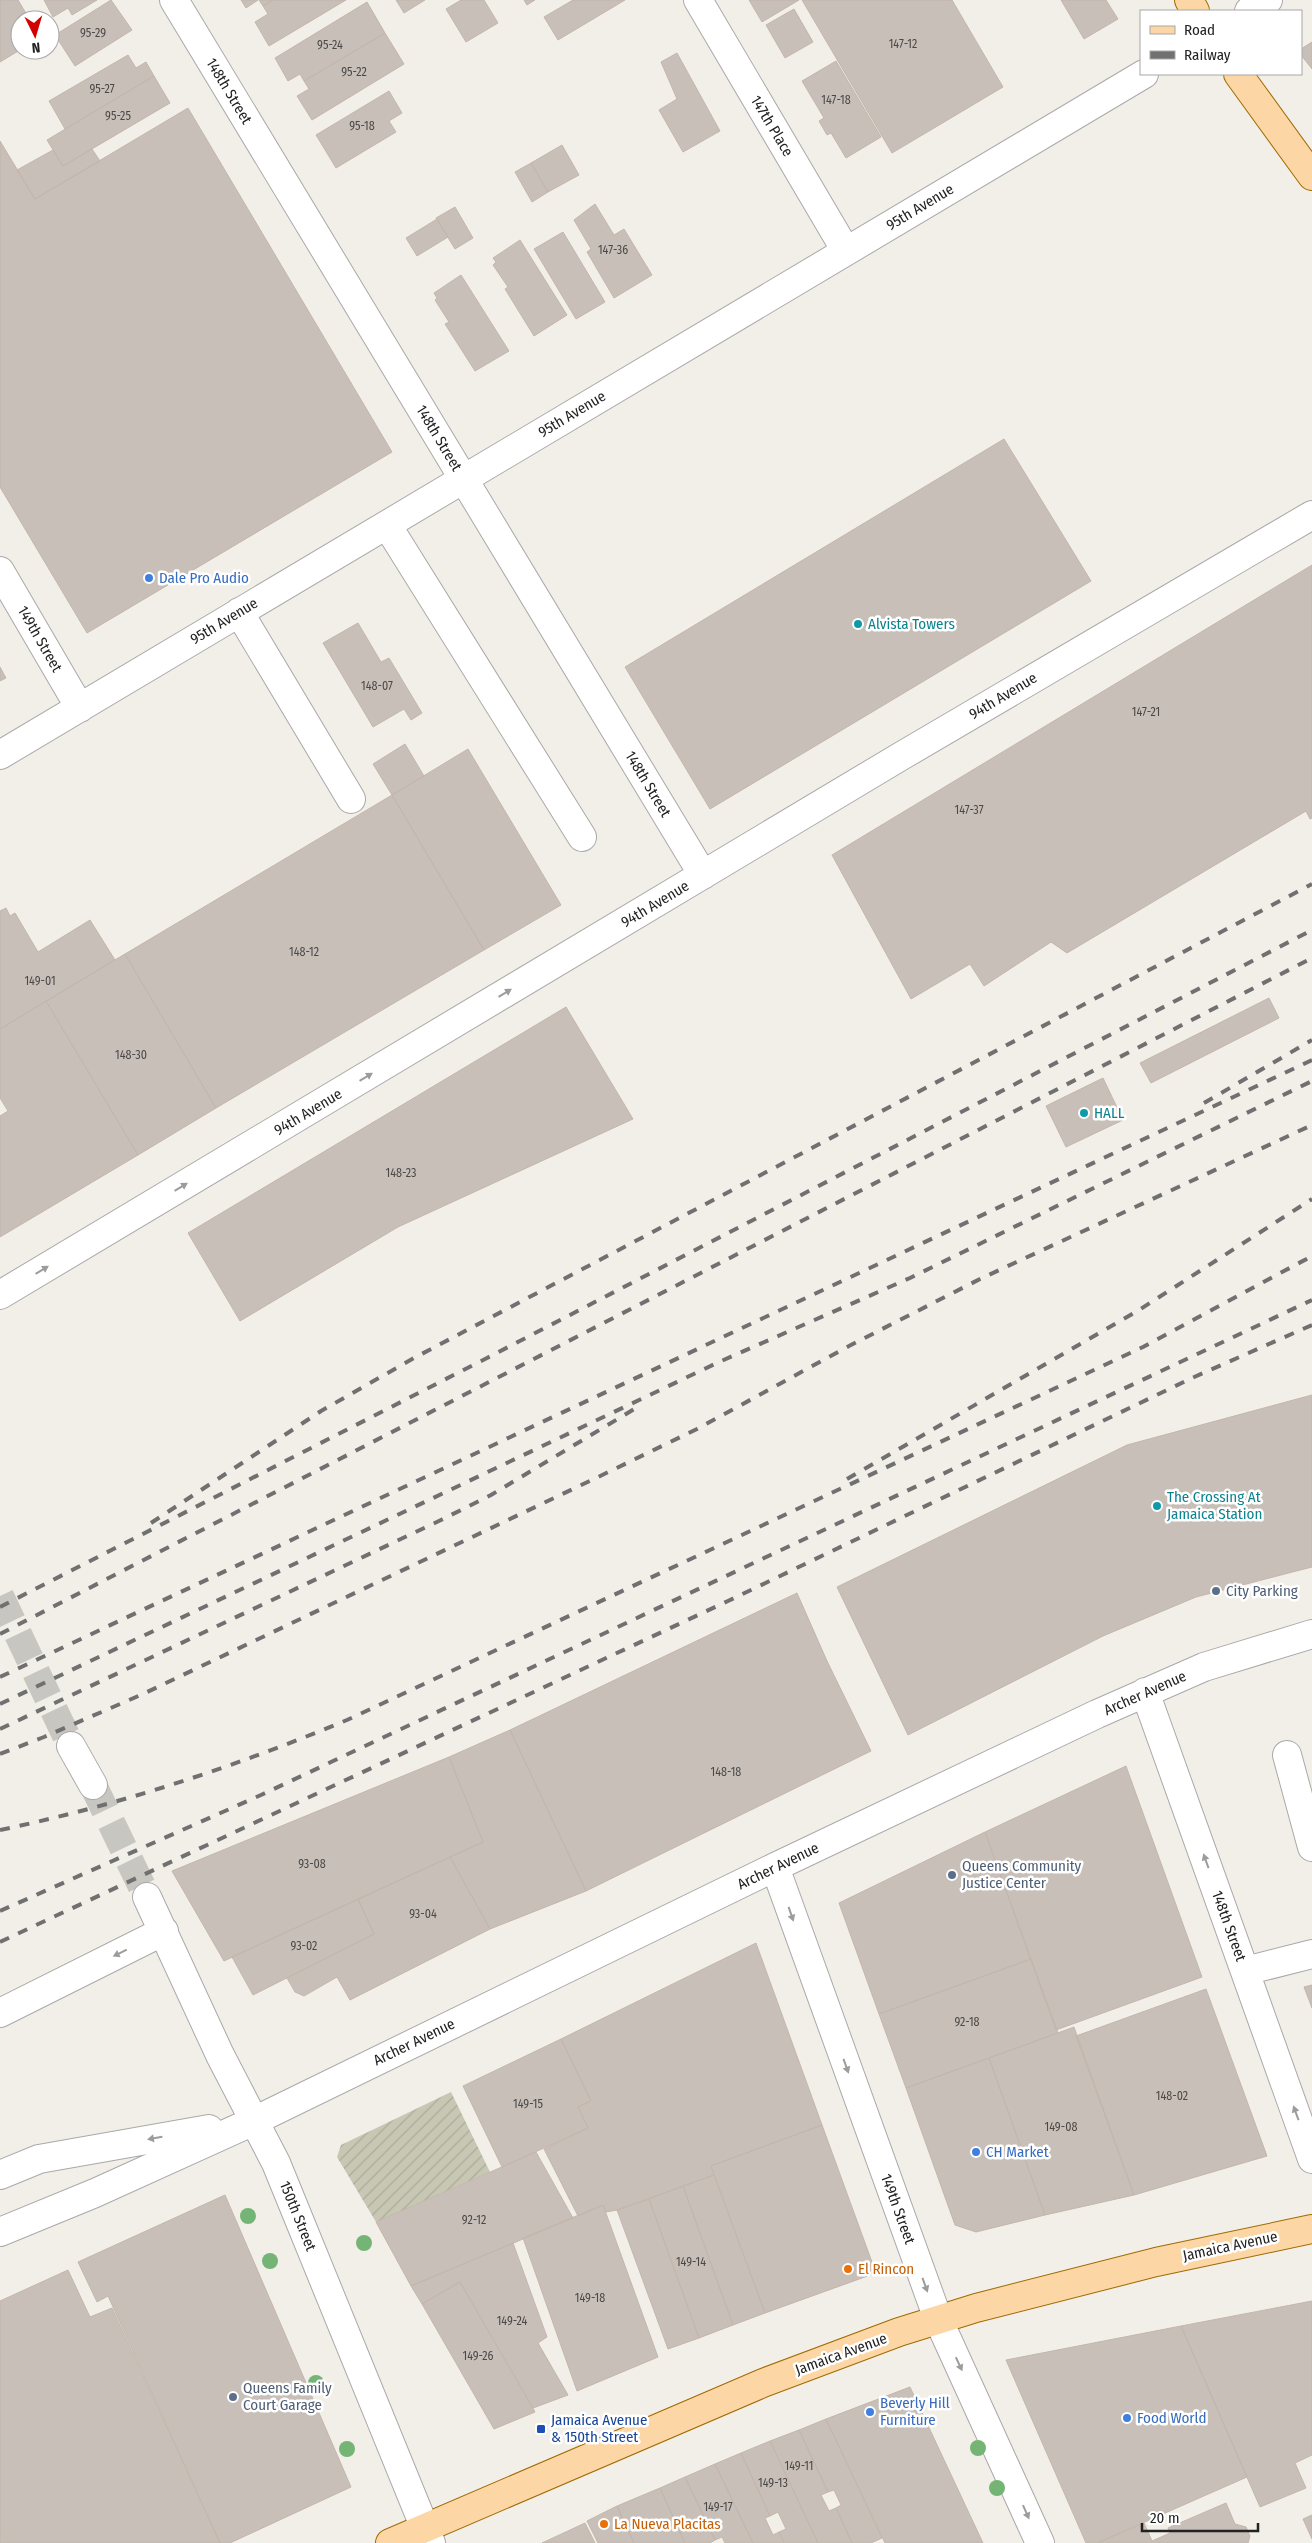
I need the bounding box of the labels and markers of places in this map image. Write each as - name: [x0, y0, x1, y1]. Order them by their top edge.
- place label: Dale Pro Audio: [159, 569, 249, 587]
- marker: Dale Pro Audio: [143, 572, 155, 584]
- place label: Alvista Towers: [868, 615, 955, 633]
- marker: Alvista Towers: [852, 618, 864, 630]
- place label: HALL: [1094, 1104, 1125, 1122]
- marker: HALL: [1078, 1107, 1090, 1119]
- place label: The Crossing At Jamaica Station: [1167, 1488, 1262, 1523]
- marker: The Crossing At Jamaica Station: [1151, 1500, 1163, 1512]
- place label: City Parking: [1226, 1582, 1298, 1600]
- marker: City Parking: [1210, 1585, 1222, 1597]
- place label: Queens Community Justice Center: [962, 1857, 1082, 1892]
- marker: Queens Community Justice Center: [946, 1869, 958, 1881]
- place label: CH Market: [986, 2143, 1049, 2161]
- marker: CH Market: [970, 2146, 982, 2158]
- place label: El Rincon: [858, 2260, 914, 2278]
- marker: El Rincon: [842, 2263, 854, 2275]
- place label: Queens Family Court Garage: [243, 2379, 332, 2414]
- marker: Queens Family Court Garage: [227, 2391, 239, 2403]
- place label: Beverly Hill Furniture: [880, 2394, 950, 2429]
- marker: Beverly Hill Furniture: [864, 2406, 876, 2418]
- place label: Food World: [1137, 2409, 1207, 2427]
- place label: Jamaica Avenue & 150th Street: [551, 2411, 647, 2446]
- marker: Food World: [1121, 2412, 1133, 2424]
- marker: Jamaica Avenue & 150th Street: [535, 2423, 547, 2435]
- place label: La Nueva Placitas: [614, 2515, 721, 2533]
- marker: La Nueva Placitas: [598, 2518, 610, 2530]

